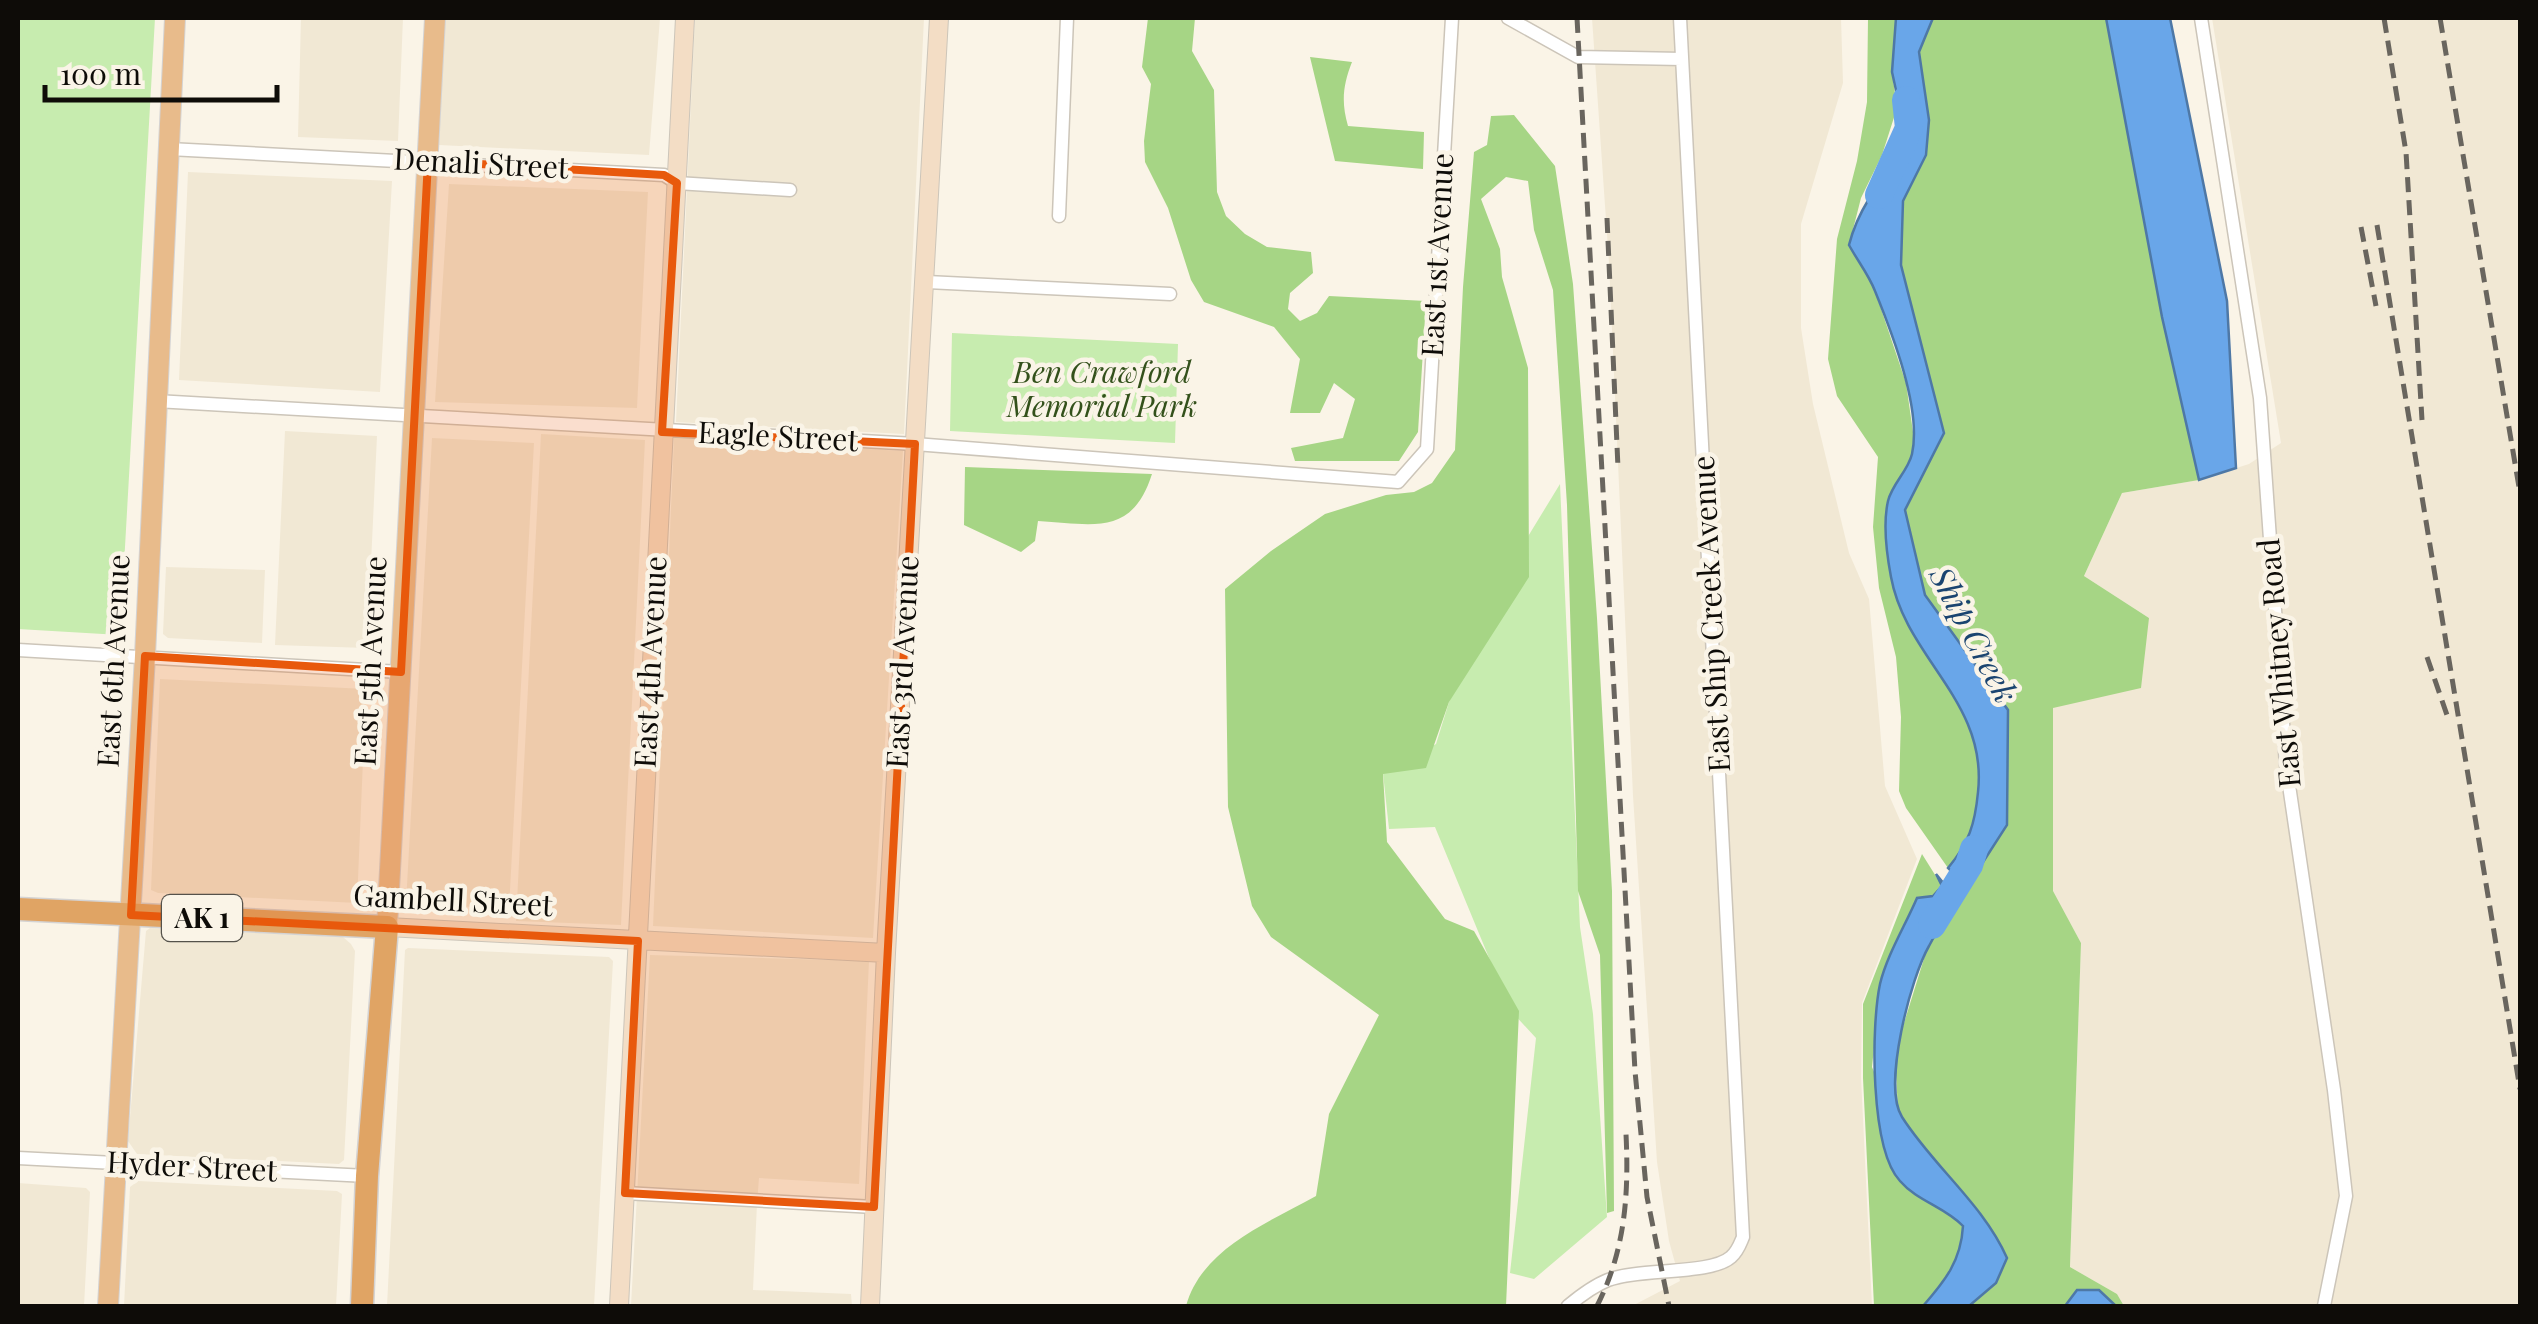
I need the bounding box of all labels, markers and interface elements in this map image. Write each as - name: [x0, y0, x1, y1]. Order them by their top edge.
- scale bar: [45, 40, 278, 102]
- text: 100 m: [60, 53, 142, 93]
- street label: Denali Street: [393, 137, 570, 187]
- street label: East 1st Avenue: [1411, 152, 1461, 358]
- park label: Ben Crawford Memorial Park: [1005, 351, 1197, 425]
- street label: Eagle Street: [697, 411, 860, 459]
- street label: East Ship Creek Avenue: [1682, 455, 1738, 773]
- street label: East Whitney Road: [2247, 537, 2309, 789]
- street label: East 6th Avenue: [86, 553, 138, 769]
- street label: East 3rd Avenue: [875, 554, 927, 769]
- street label: East 5th Avenue: [344, 555, 394, 767]
- street label: East 4th Avenue: [623, 555, 675, 769]
- water label: Ship Creek: [1921, 557, 2029, 710]
- street label: Gambell Street: [352, 874, 554, 924]
- road number: AK 1: [162, 895, 242, 941]
- street label: Hyder Street: [106, 1141, 279, 1189]

